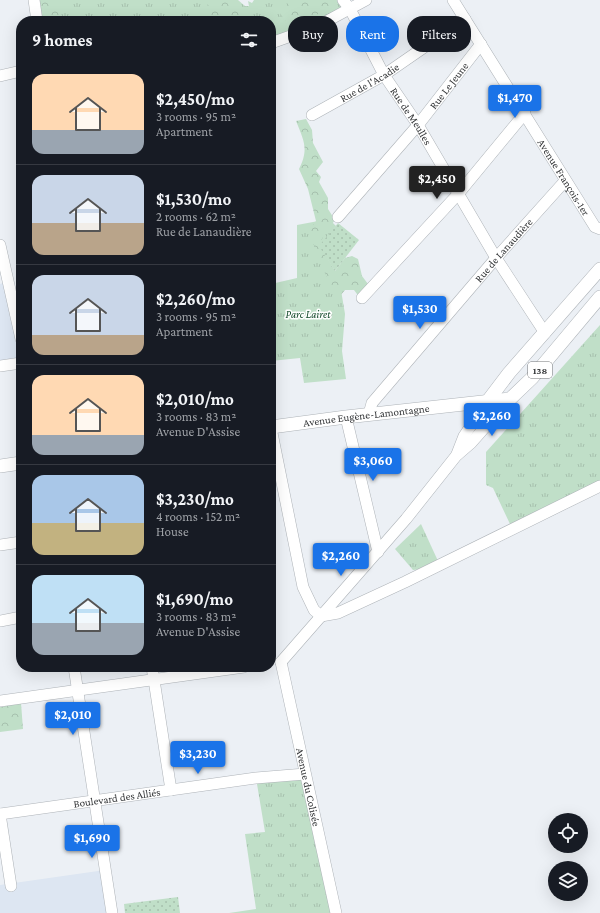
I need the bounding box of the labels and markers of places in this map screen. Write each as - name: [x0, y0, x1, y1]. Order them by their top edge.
- pin: $1,470: [482, 85, 548, 119]
- pin: $2,450: [404, 166, 470, 200]
- pin: $1,530: [387, 296, 453, 330]
- pin: $2,260: [459, 403, 525, 437]
- pin: $3,060: [340, 448, 406, 482]
- pin: $2,260: [308, 543, 374, 577]
- pin: $2,010: [40, 702, 106, 736]
- pin: $3,230: [165, 741, 231, 775]
- pin: $1,690: [59, 825, 125, 859]

